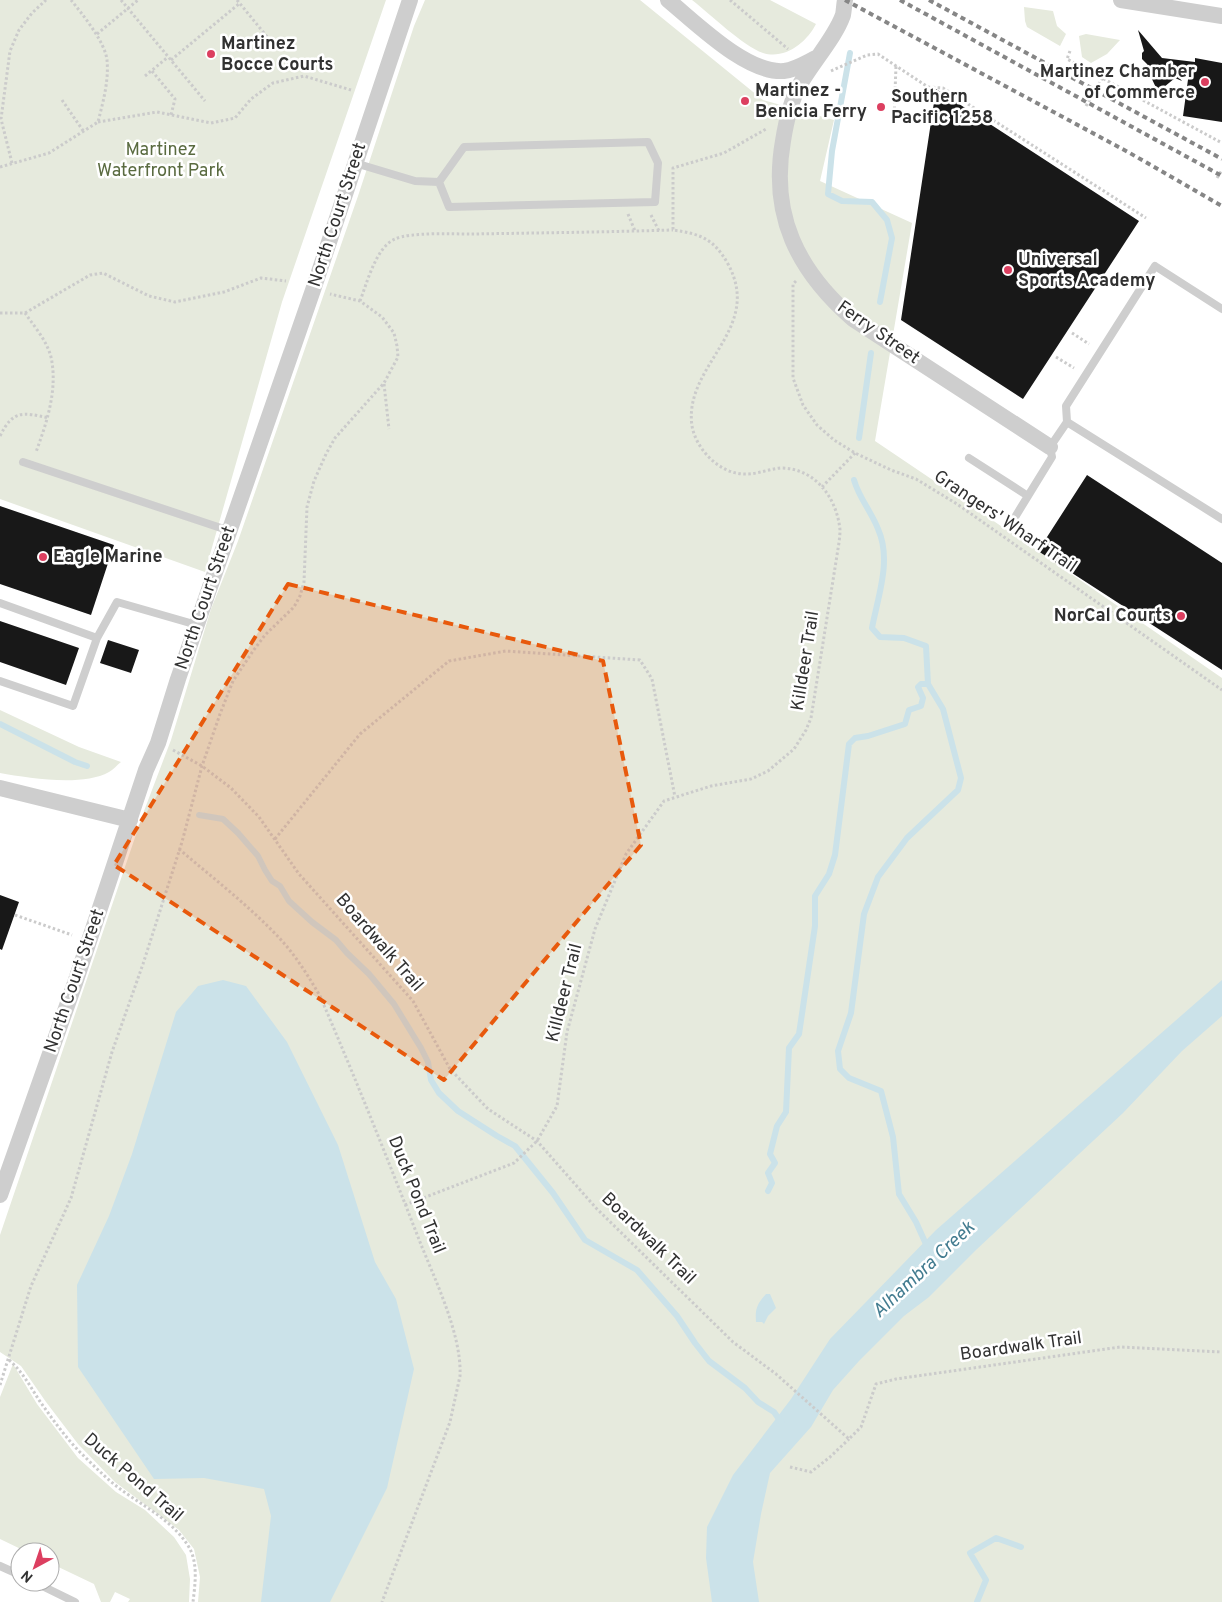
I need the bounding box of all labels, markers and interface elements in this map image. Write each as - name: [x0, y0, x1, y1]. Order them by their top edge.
- place label: Martinez Bocce Courts: [221, 33, 333, 77]
- marker: Martinez Bocce Courts: [205, 48, 217, 60]
- place label: Martinez Chamber of Commerce: [1040, 61, 1195, 105]
- marker: Martinez Chamber of Commerce: [1199, 76, 1211, 88]
- place label: Martinez - Benicia Ferry: [755, 80, 867, 124]
- place label: Southern Pacific 1258: [891, 86, 993, 130]
- marker: Martinez - Benicia Ferry: [739, 95, 751, 107]
- marker: Southern Pacific 1258: [875, 101, 887, 113]
- park label: Martinez Waterfront Park: [97, 139, 225, 183]
- street label: North Court Street: [304, 140, 372, 290]
- place label: Universal Sports Academy: [1018, 249, 1156, 293]
- marker: Universal Sports Academy: [1002, 264, 1014, 276]
- street label: Ferry Street: [832, 296, 924, 370]
- street label: Grangers' Wharf Trail: [929, 465, 1081, 579]
- street label: North Court Street: [171, 523, 241, 673]
- place label: Eagle Marine: [53, 546, 162, 569]
- marker: Eagle Marine: [37, 551, 49, 563]
- place label: NorCal Courts: [1054, 605, 1171, 628]
- street label: Killdeer Trail: [787, 609, 825, 713]
- marker: NorCal Courts: [1175, 610, 1187, 622]
- street label: Boardwalk Trail: [330, 889, 428, 997]
- street label: North Court Street: [40, 906, 110, 1056]
- street label: Killdeer Trail: [542, 941, 588, 1045]
- street label: Duck Pond Trail: [382, 1133, 450, 1257]
- street label: Boardwalk Trail: [596, 1188, 700, 1290]
- water label: Alhambra Creek: [868, 1216, 981, 1324]
- street label: Boardwalk Trail: [959, 1327, 1083, 1367]
- street label: Duck Pond Trail: [78, 1428, 188, 1528]
- north arrow: [10, 1542, 60, 1592]
- text: N: [18, 1566, 37, 1586]

